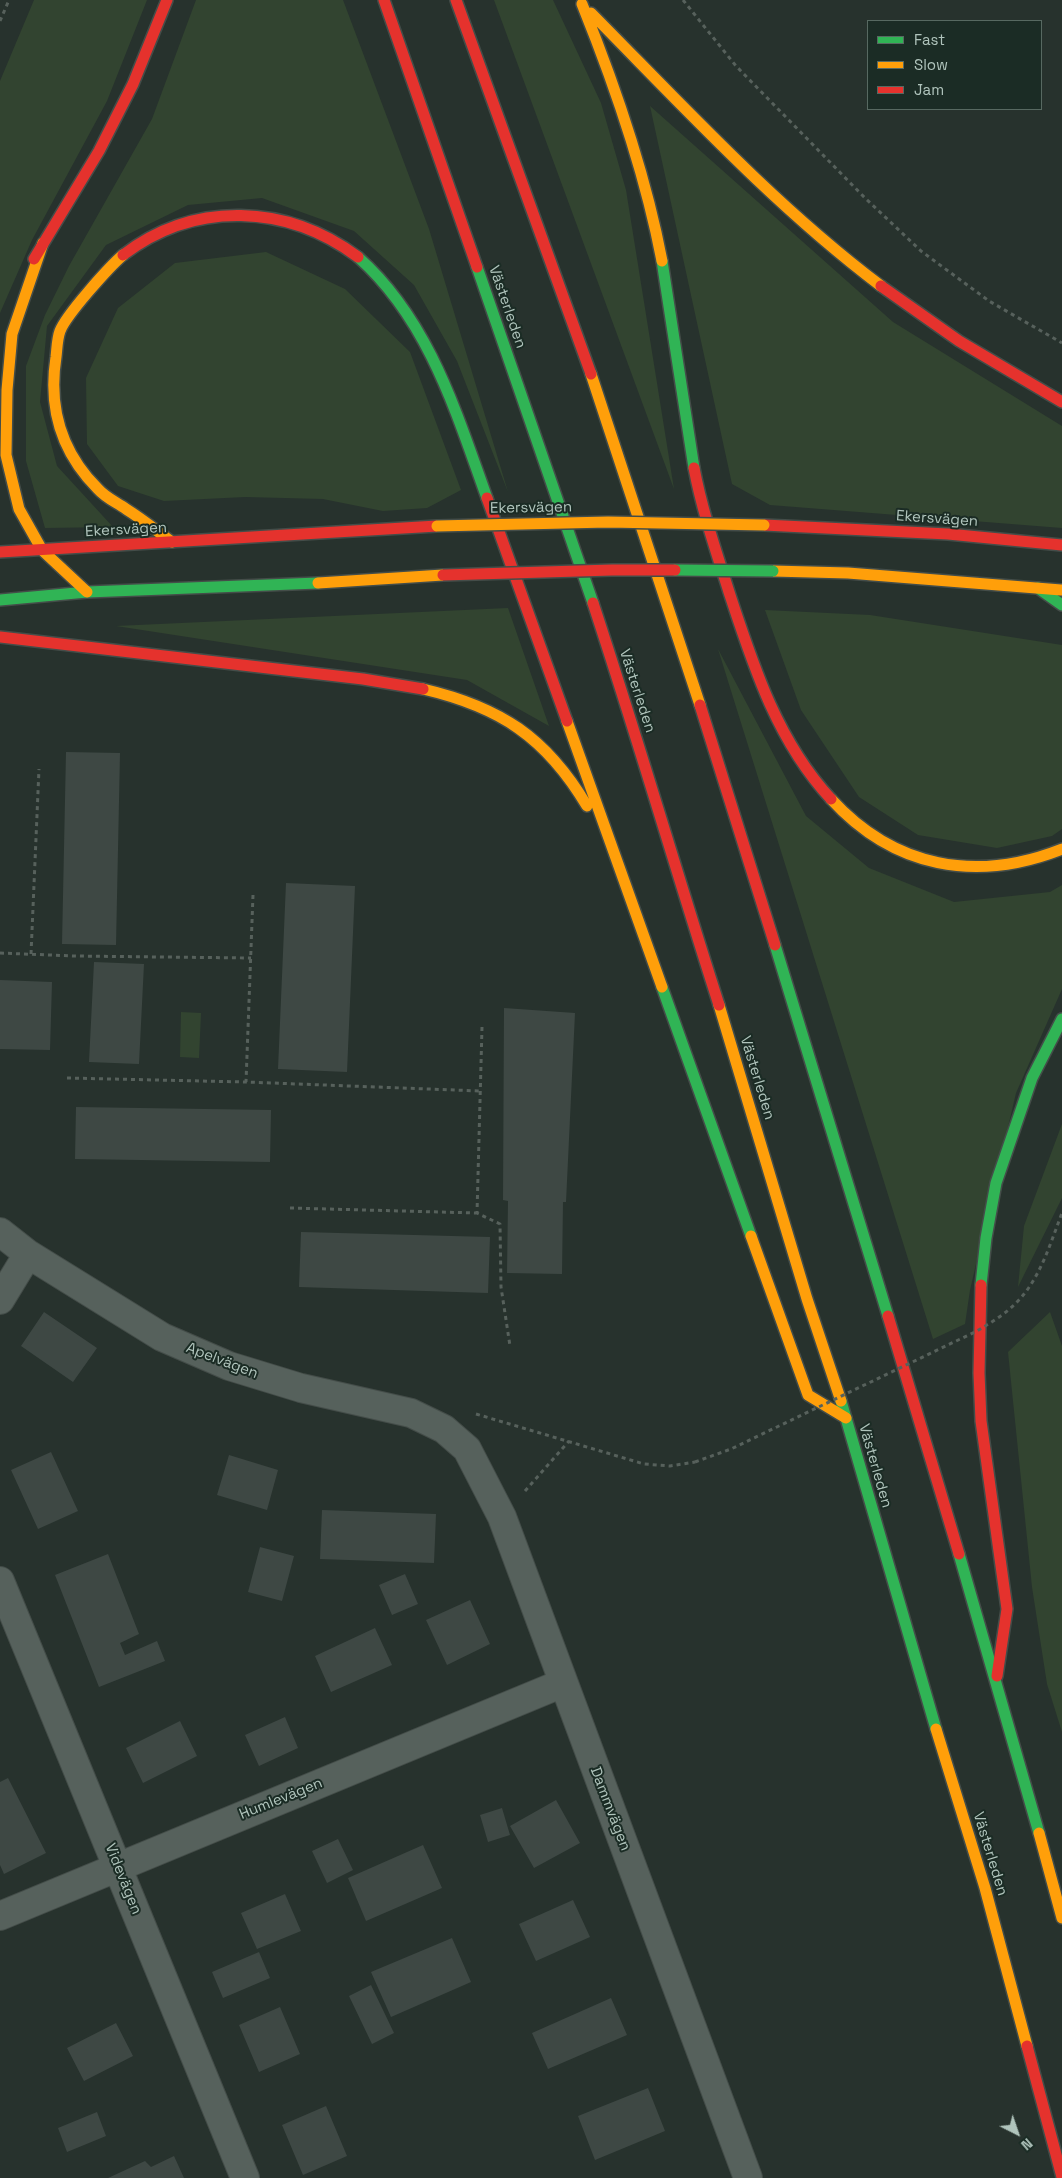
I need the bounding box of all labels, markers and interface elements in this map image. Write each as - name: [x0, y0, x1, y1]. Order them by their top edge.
- legend: [867, 20, 1042, 110]
- text: Fast: [914, 30, 945, 49]
- text: Slow: [914, 55, 948, 74]
- text: Jam: [914, 80, 944, 99]
- street label: Västerleden: [484, 263, 530, 351]
- street label: Ekersvägen: [490, 498, 572, 518]
- street label: Ekersvägen: [895, 507, 979, 531]
- street label: Ekersvägen: [85, 519, 167, 541]
- street label: Västerleden: [615, 647, 659, 735]
- street label: Västerleden: [736, 1034, 778, 1122]
- street label: Apelvägen: [183, 1339, 261, 1383]
- street label: Västerleden: [854, 1422, 896, 1510]
- street label: Dammvägen: [586, 1765, 634, 1853]
- street label: Humlevägen: [237, 1774, 325, 1824]
- street label: Västerleden: [969, 1810, 1011, 1898]
- street label: Videvägen: [101, 1841, 145, 1917]
- north arrow: [992, 2108, 1042, 2158]
- text: N: [1017, 2134, 1036, 2154]

